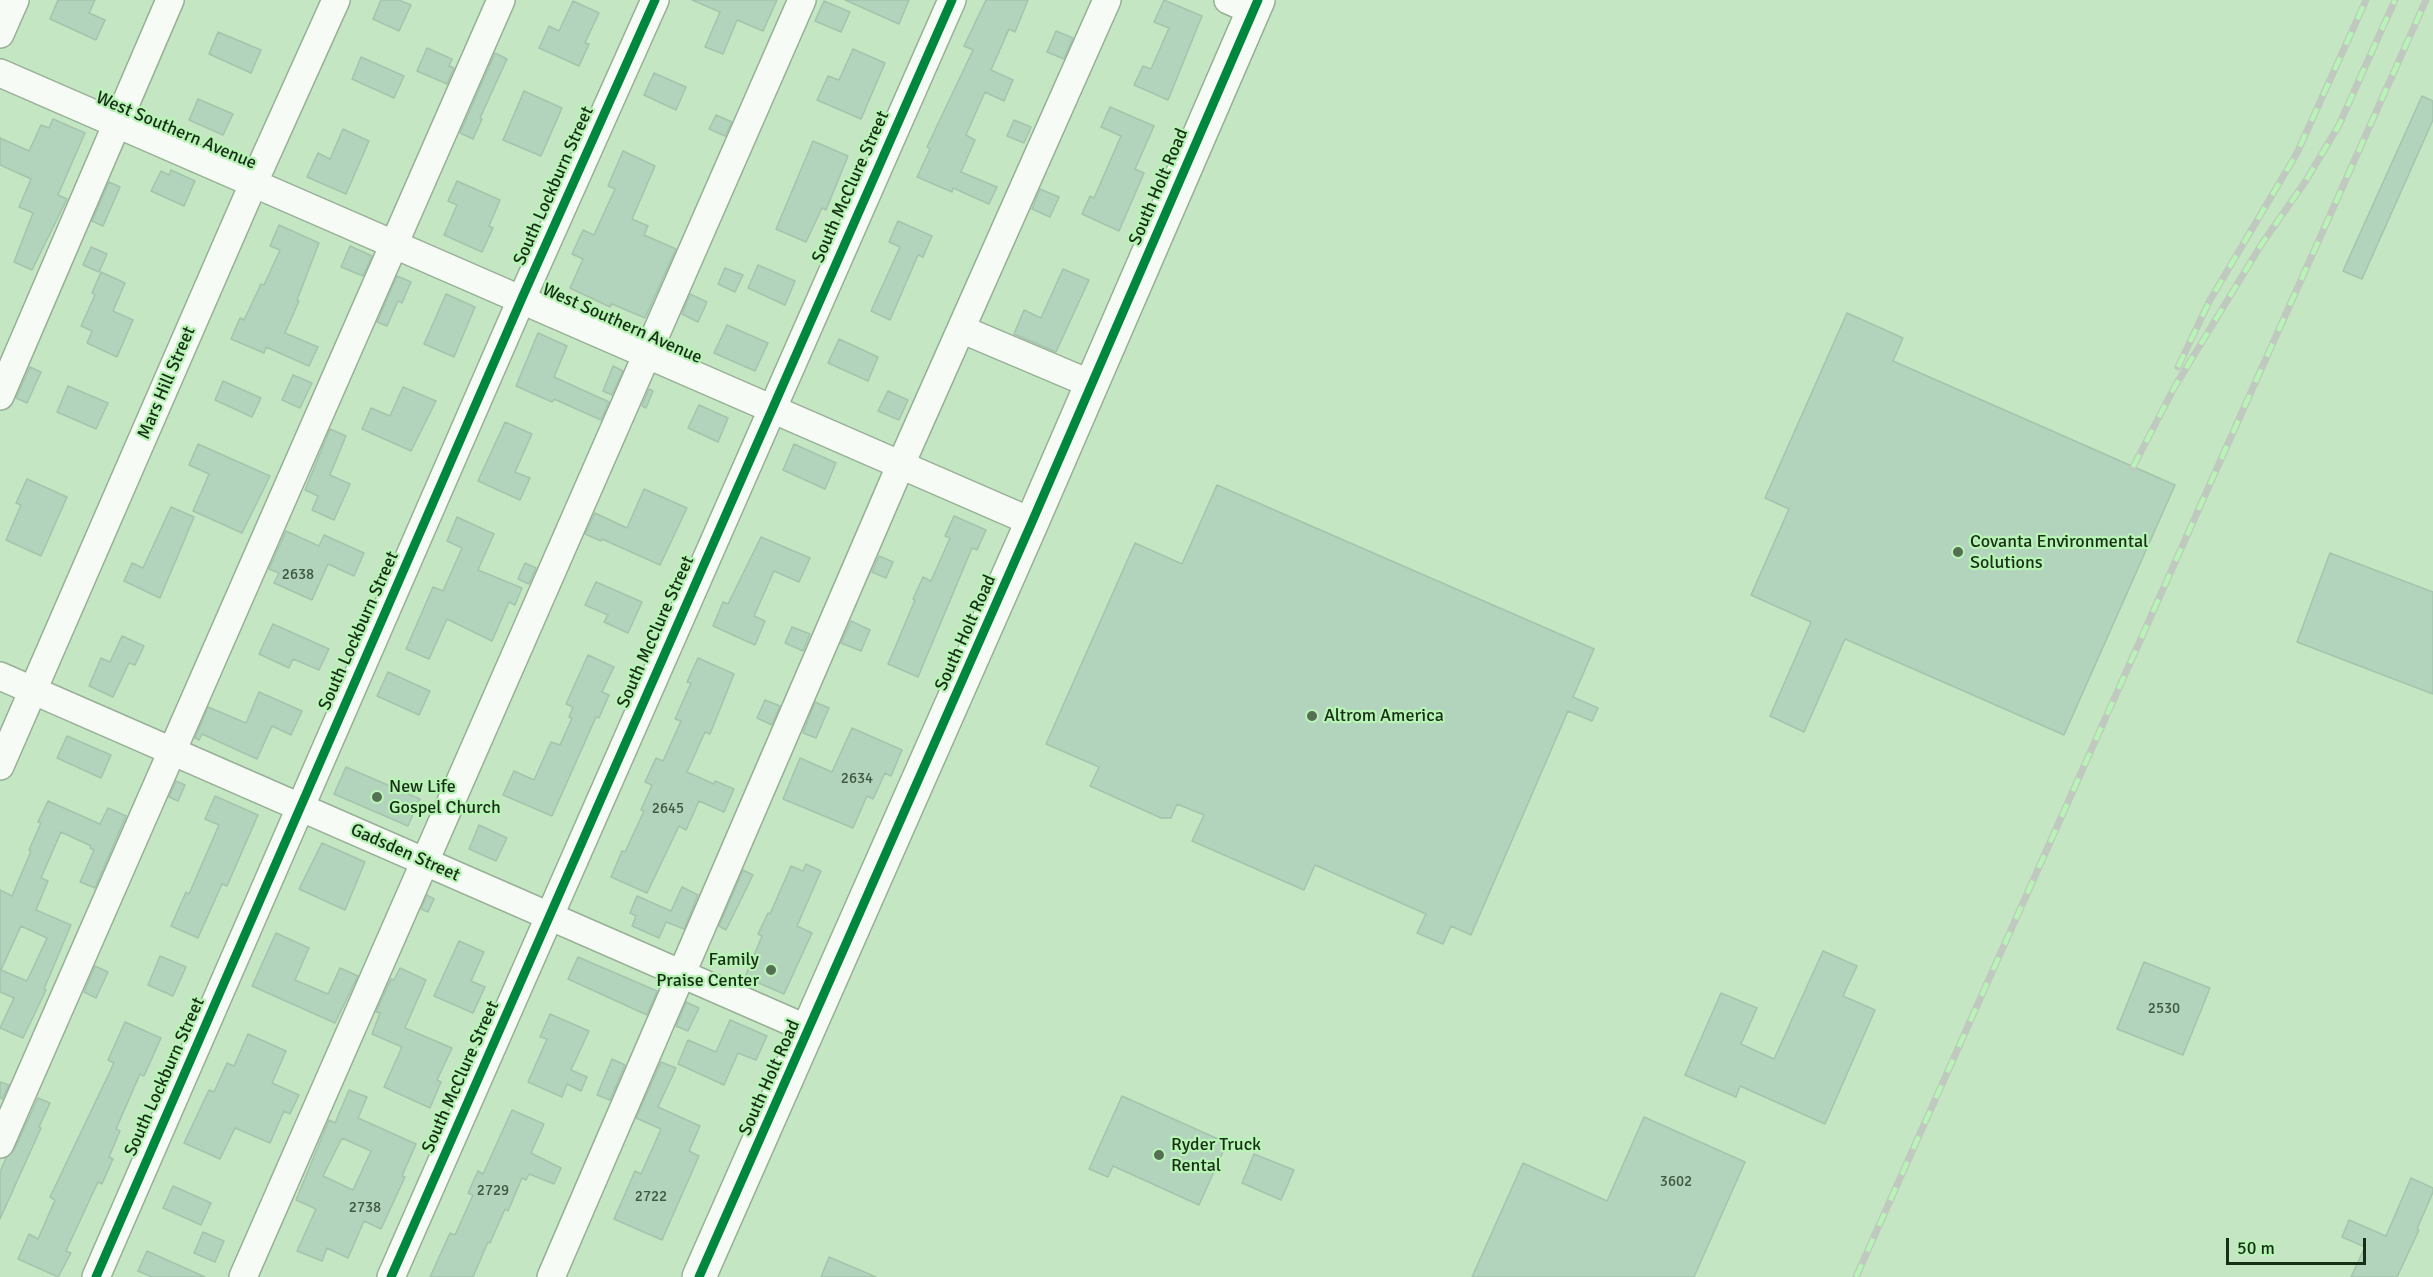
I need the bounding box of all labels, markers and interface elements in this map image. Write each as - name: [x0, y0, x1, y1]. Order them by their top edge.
- street label: West Southern Avenue: [92, 87, 260, 175]
- street label: South Lockburn Street: [509, 103, 599, 269]
- street label: South McClure Street: [808, 108, 894, 266]
- street label: South Holt Road: [1125, 125, 1193, 249]
- street label: West Southern Avenue: [539, 279, 705, 369]
- street label: Mars Hill Street: [134, 323, 200, 443]
- place label: Covanta Environmental Solutions: [1970, 531, 2148, 574]
- marker: Covanta Environmental Solutions: [1951, 545, 1965, 559]
- street label: South Lockburn Street: [314, 548, 404, 714]
- street label: South McClure Street: [613, 553, 699, 711]
- house number: 2638: [282, 566, 314, 584]
- street label: South Holt Road: [931, 572, 1001, 694]
- place label: Altrom America: [1324, 705, 1444, 727]
- marker: Altrom America: [1305, 709, 1319, 723]
- house number: 2634: [841, 770, 873, 788]
- place label: New Life Gospel Church: [389, 776, 501, 818]
- marker: New Life Gospel Church: [370, 790, 384, 804]
- house number: 2645: [652, 800, 684, 818]
- street label: Gadsden Street: [347, 819, 463, 887]
- place label: Family Praise Center: [656, 949, 759, 992]
- marker: Family Praise Center: [764, 963, 778, 977]
- street label: South Lockburn Street: [120, 994, 210, 1160]
- street label: South McClure Street: [418, 998, 504, 1156]
- house number: 2530: [2148, 1000, 2180, 1018]
- street label: South Holt Road: [735, 1017, 805, 1139]
- place label: Ryder Truck Rental: [1171, 1134, 1261, 1176]
- marker: Ryder Truck Rental: [1152, 1148, 1166, 1162]
- house number: 3602: [1660, 1173, 1692, 1191]
- house number: 2729: [477, 1182, 509, 1200]
- house number: 2722: [635, 1188, 667, 1206]
- house number: 2738: [349, 1199, 381, 1217]
- scale bar: [2229, 1226, 2368, 1264]
- text: 50 m: [2237, 1237, 2275, 1259]

